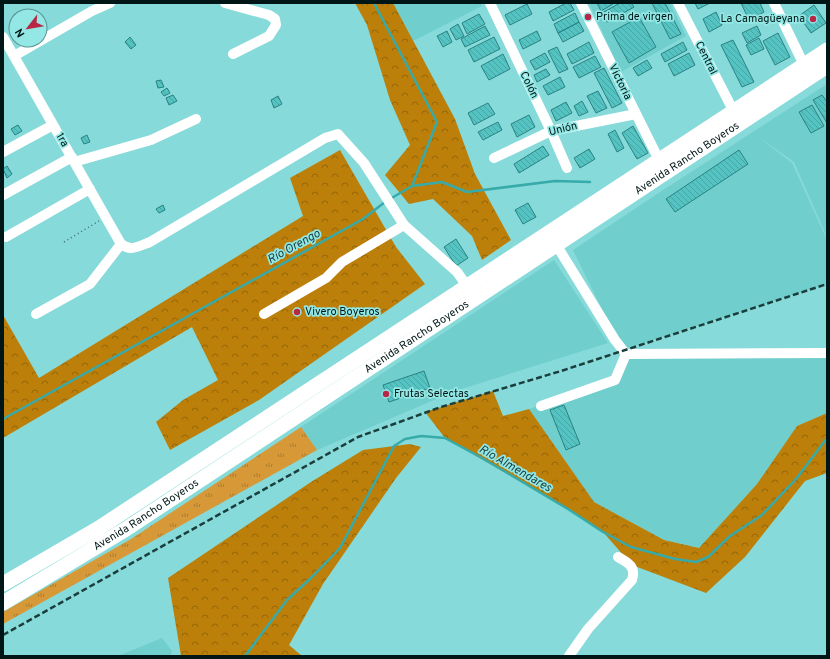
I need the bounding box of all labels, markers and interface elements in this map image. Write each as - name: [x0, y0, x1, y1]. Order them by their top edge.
- north arrow: [8, 8, 48, 48]
- place label: Prima de virgen: [596, 10, 673, 24]
- marker: Prima de virgen: [583, 12, 593, 22]
- place label: La Camagüeyana: [720, 12, 805, 26]
- marker: La Camagüeyana: [808, 14, 818, 24]
- text: N: [12, 26, 28, 40]
- street label: Central: [692, 39, 720, 77]
- street label: Victoria: [605, 62, 635, 102]
- street label: Colón: [516, 69, 542, 101]
- street label: Unión: [547, 119, 579, 139]
- street label: Avenida Rancho Boyeros: [632, 119, 742, 198]
- street label: 1ra: [52, 130, 72, 150]
- water label: Río Orengo: [265, 226, 324, 268]
- street label: Avenida Rancho Boyeros: [362, 297, 472, 377]
- place label: Vivero Boyeros: [305, 305, 380, 319]
- marker: Vivero Boyeros: [292, 307, 302, 317]
- place label: Frutas Selectas: [394, 387, 469, 401]
- marker: Frutas Selectas: [381, 389, 391, 399]
- water label: Río Almendares: [476, 442, 555, 497]
- street label: Avenida Rancho Boyeros: [91, 476, 201, 554]

